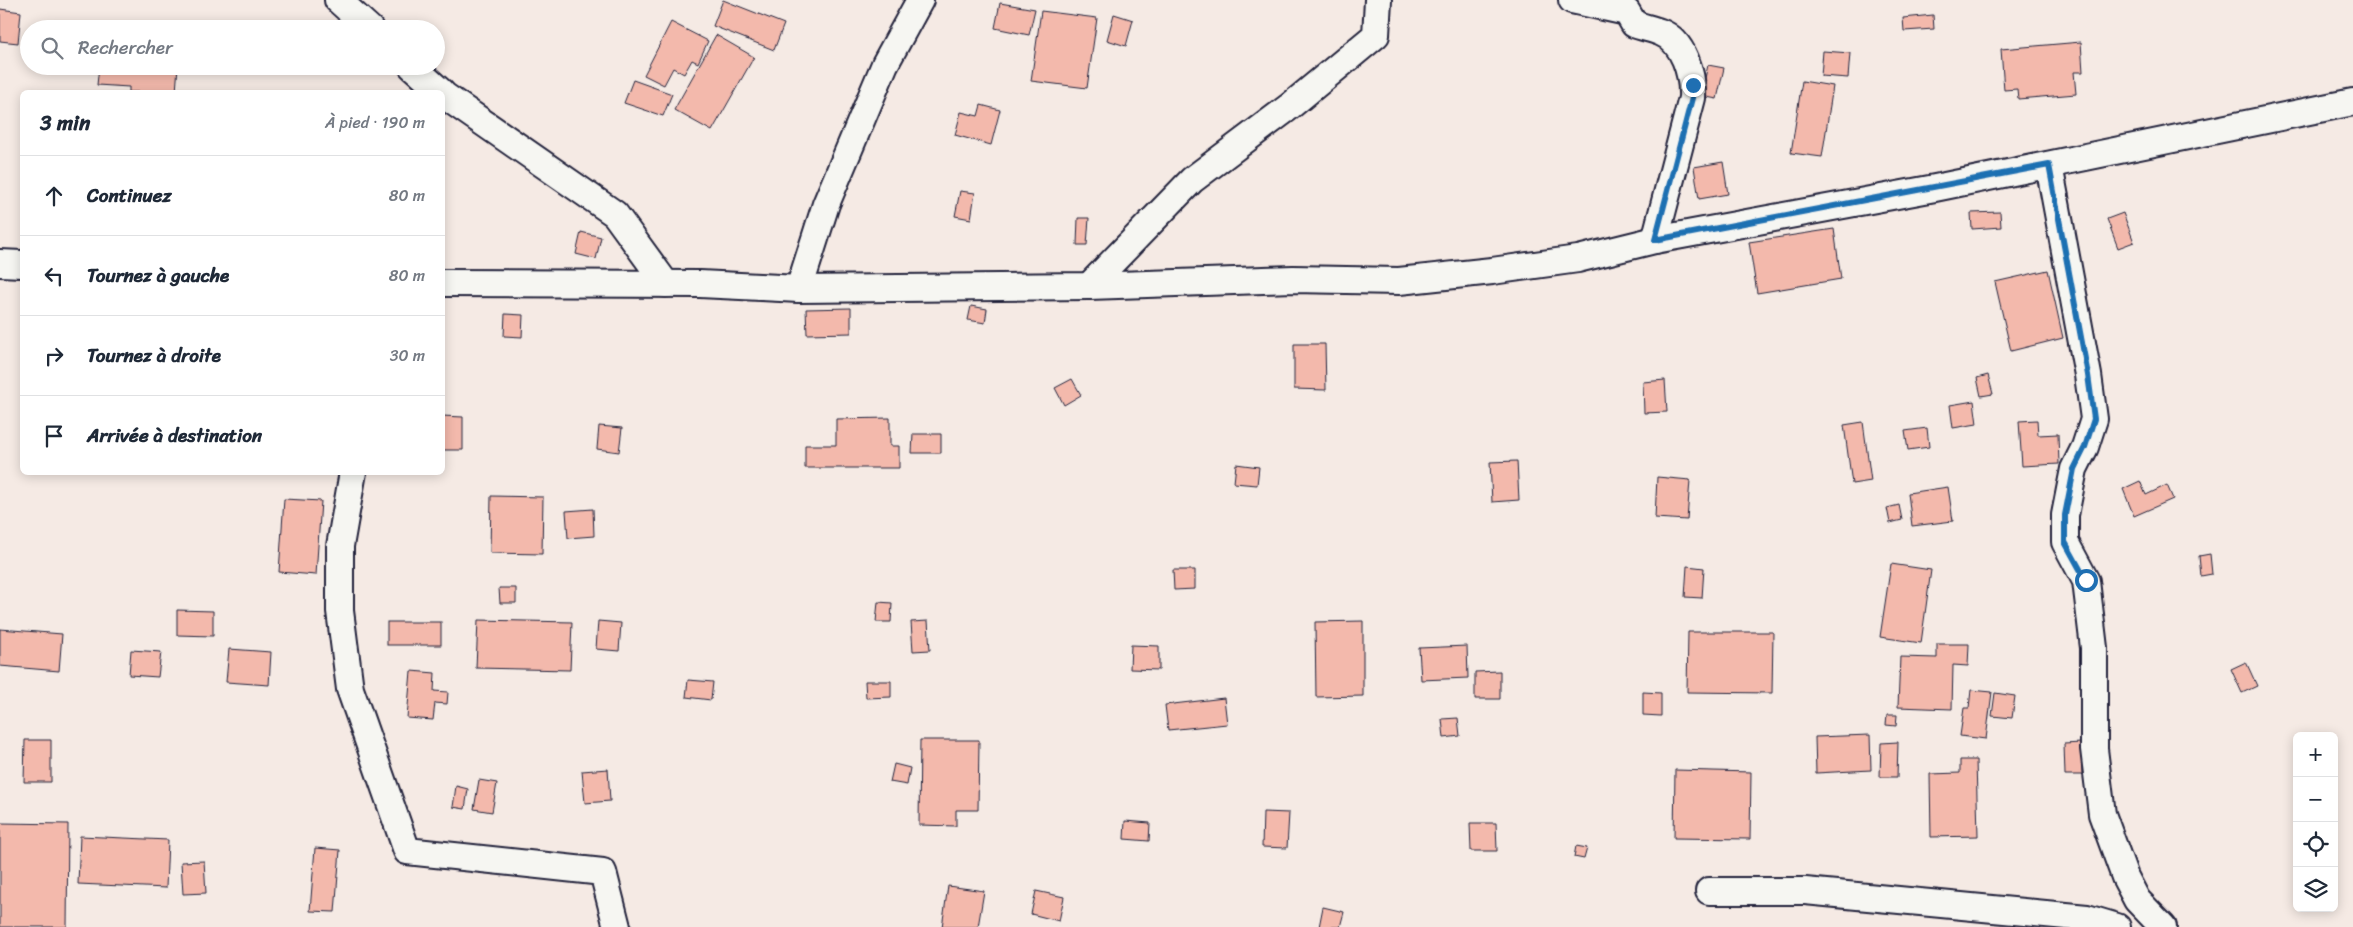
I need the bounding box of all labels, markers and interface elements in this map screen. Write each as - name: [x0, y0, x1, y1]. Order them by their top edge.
- search box: [20, 20, 445, 75]
- text: Rechercher: [78, 31, 173, 64]
- icon: search: [38, 34, 66, 62]
- route end: [1682, 74, 1705, 97]
- text: 3 min: [40, 104, 90, 142]
- text: À pied · 190 m: [325, 108, 425, 137]
- text: Continuez: [87, 179, 172, 212]
- text: 80 m: [389, 181, 425, 210]
- icon: ahead: [40, 182, 68, 210]
- text: Tournez à gauche: [87, 259, 229, 292]
- text: 80 m: [389, 261, 425, 290]
- icon: left: [40, 262, 68, 290]
- text: Tournez à droite: [87, 339, 221, 372]
- text: 30 m: [390, 341, 425, 370]
- icon: right: [40, 342, 68, 370]
- text: Arrivée à destination: [87, 419, 262, 452]
- icon: arrive: [40, 422, 68, 450]
- route start: [2075, 569, 2098, 592]
- map controls: [2293, 732, 2338, 912]
- button: +: [2293, 732, 2338, 777]
- button: −: [2293, 777, 2338, 822]
- button: locate: [2293, 822, 2338, 867]
- button: layers: [2293, 867, 2338, 912]

